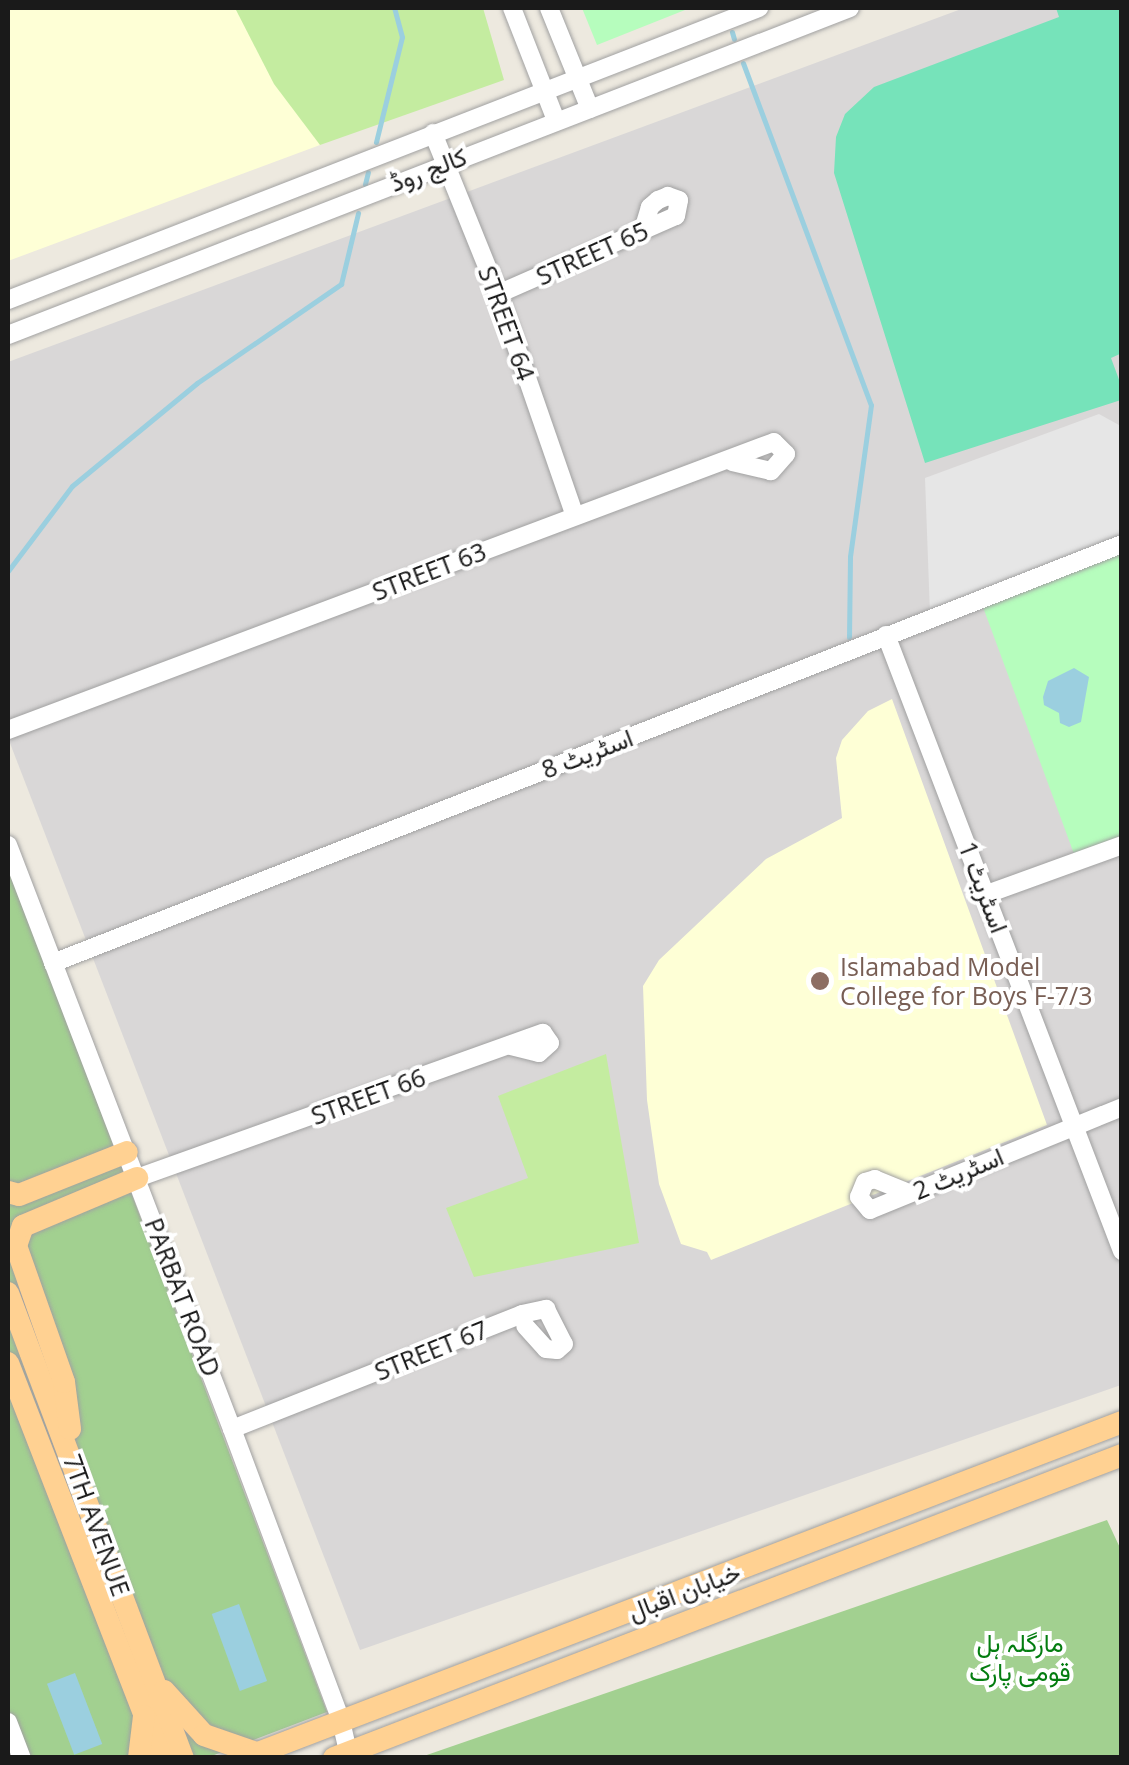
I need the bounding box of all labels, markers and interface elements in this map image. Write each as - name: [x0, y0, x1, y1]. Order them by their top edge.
- street label: کالج روڈ: [385, 141, 471, 197]
- street label: STREET 65: [531, 215, 653, 291]
- street label: STREET 64: [472, 262, 542, 384]
- street label: STREET 63: [368, 536, 490, 606]
- street label: اسٹریٹ 8: [537, 722, 637, 784]
- street label: اسٹریٹ 1: [953, 837, 1015, 937]
- place label: Islamabad Model College for Boys F-7/3: [840, 952, 1093, 1011]
- marker: Islamabad Model College for Boys F-7/3: [809, 970, 831, 992]
- street label: STREET 66: [307, 1061, 429, 1131]
- street label: اسٹریٹ 2: [908, 1141, 1008, 1205]
- street label: PARBAT ROAD: [139, 1214, 227, 1380]
- street label: STREET 67: [370, 1314, 492, 1386]
- street label: 7TH AVENUE: [58, 1450, 136, 1600]
- street label: خیابان اقبال: [623, 1556, 745, 1626]
- park label: مارگلہ ہل قومی پارک: [969, 1628, 1071, 1687]

